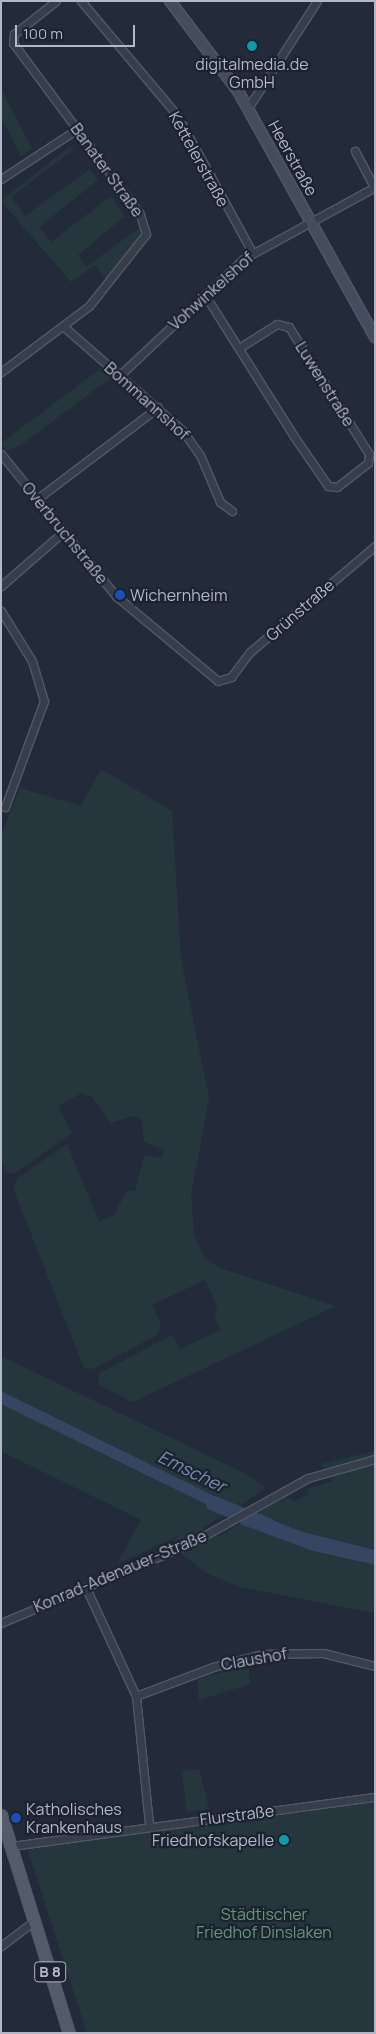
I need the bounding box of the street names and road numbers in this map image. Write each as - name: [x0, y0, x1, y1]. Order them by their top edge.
- street label: Kettelerstraße: [165, 108, 233, 210]
- street label: Heerstraße: [264, 117, 322, 199]
- street label: Banater Straße: [67, 119, 147, 221]
- street label: Vohwinkelshof: [165, 248, 257, 334]
- street label: Luwenstraße: [291, 338, 359, 430]
- street label: Bommannshof: [101, 358, 193, 444]
- street label: Overbruchstraße: [18, 478, 112, 588]
- street label: Grünstraße: [262, 575, 338, 645]
- street label: Konrad-Adenauer-Straße: [31, 1526, 209, 1616]
- street label: Claushof: [220, 1644, 288, 1674]
- street label: Flurstraße: [199, 1801, 275, 1829]
- road number: B 8: [34, 1960, 66, 1984]

